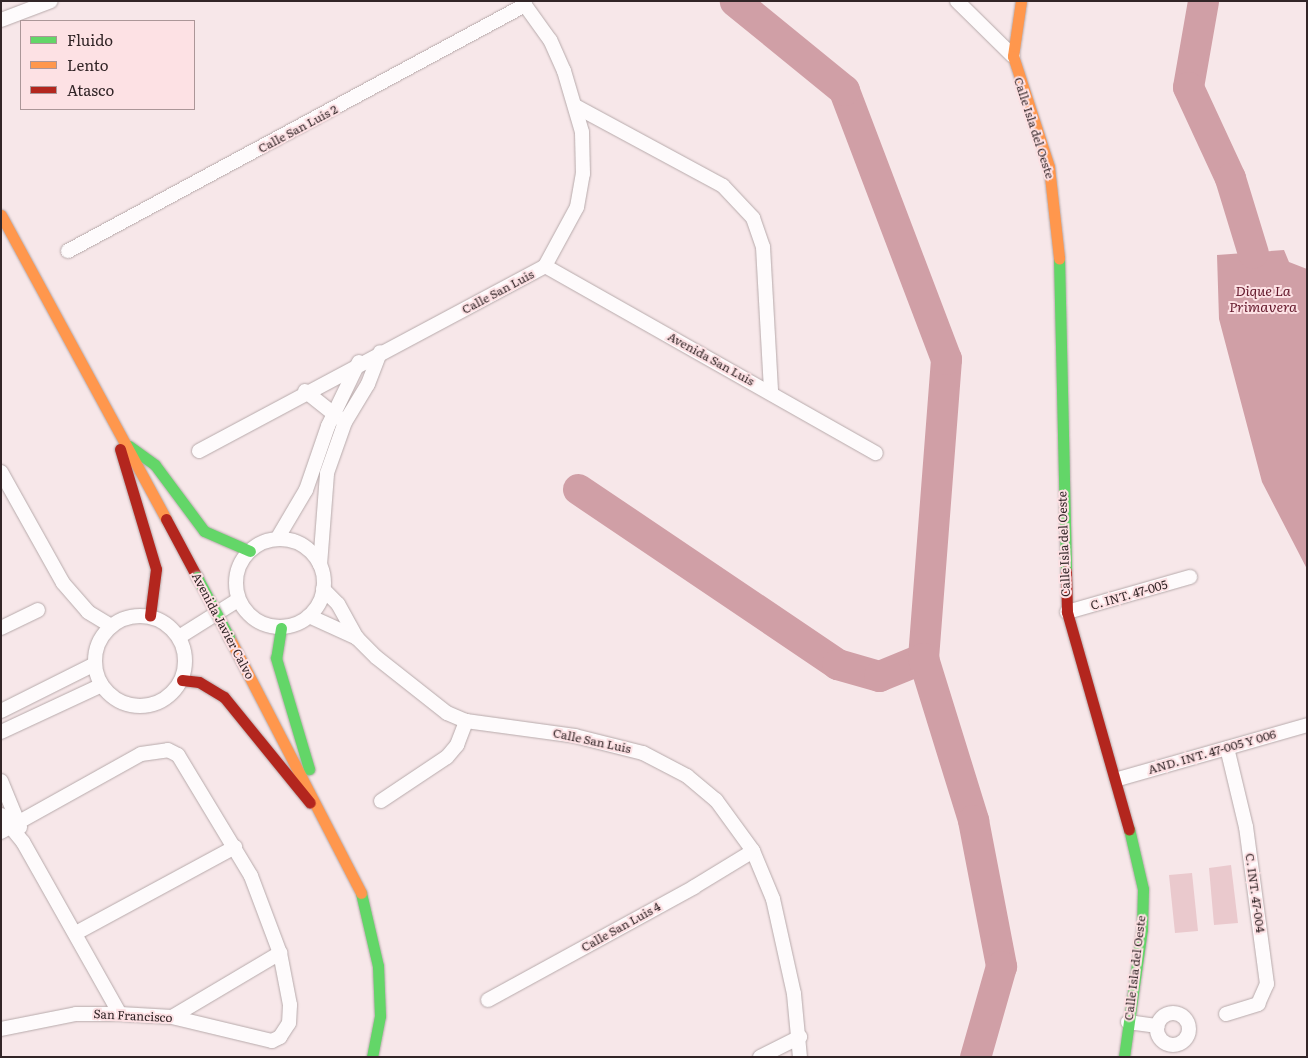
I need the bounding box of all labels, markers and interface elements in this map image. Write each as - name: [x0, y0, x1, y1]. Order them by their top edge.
- legend: [20, 20, 195, 110]
- text: Fluido: [67, 28, 113, 51]
- text: Lento: [67, 53, 108, 76]
- street label: Calle Isla del Oeste: [1011, 76, 1057, 180]
- text: Atasco: [67, 78, 114, 101]
- street label: Calle San Luis 2: [256, 102, 340, 156]
- street label: Calle San Luis: [460, 267, 536, 317]
- water label: Dique La Primavera: [1229, 282, 1297, 314]
- street label: Avenida San Luis: [665, 329, 757, 389]
- street label: Calle Isla del Oeste: [1055, 491, 1073, 597]
- street label: Avenida Javier Calvo: [189, 570, 257, 682]
- street label: C. INT. 47-005: [1089, 577, 1169, 613]
- street label: Calle San Luis: [552, 726, 632, 756]
- street label: AND. INT. 47-005 Y 006: [1146, 727, 1278, 777]
- street label: C. INT. 47-004: [1242, 852, 1268, 934]
- street label: Calle San Luis 4: [579, 899, 663, 955]
- street label: Calle Isla del Oeste: [1121, 915, 1149, 1021]
- street label: San Francisco: [93, 1007, 173, 1025]

